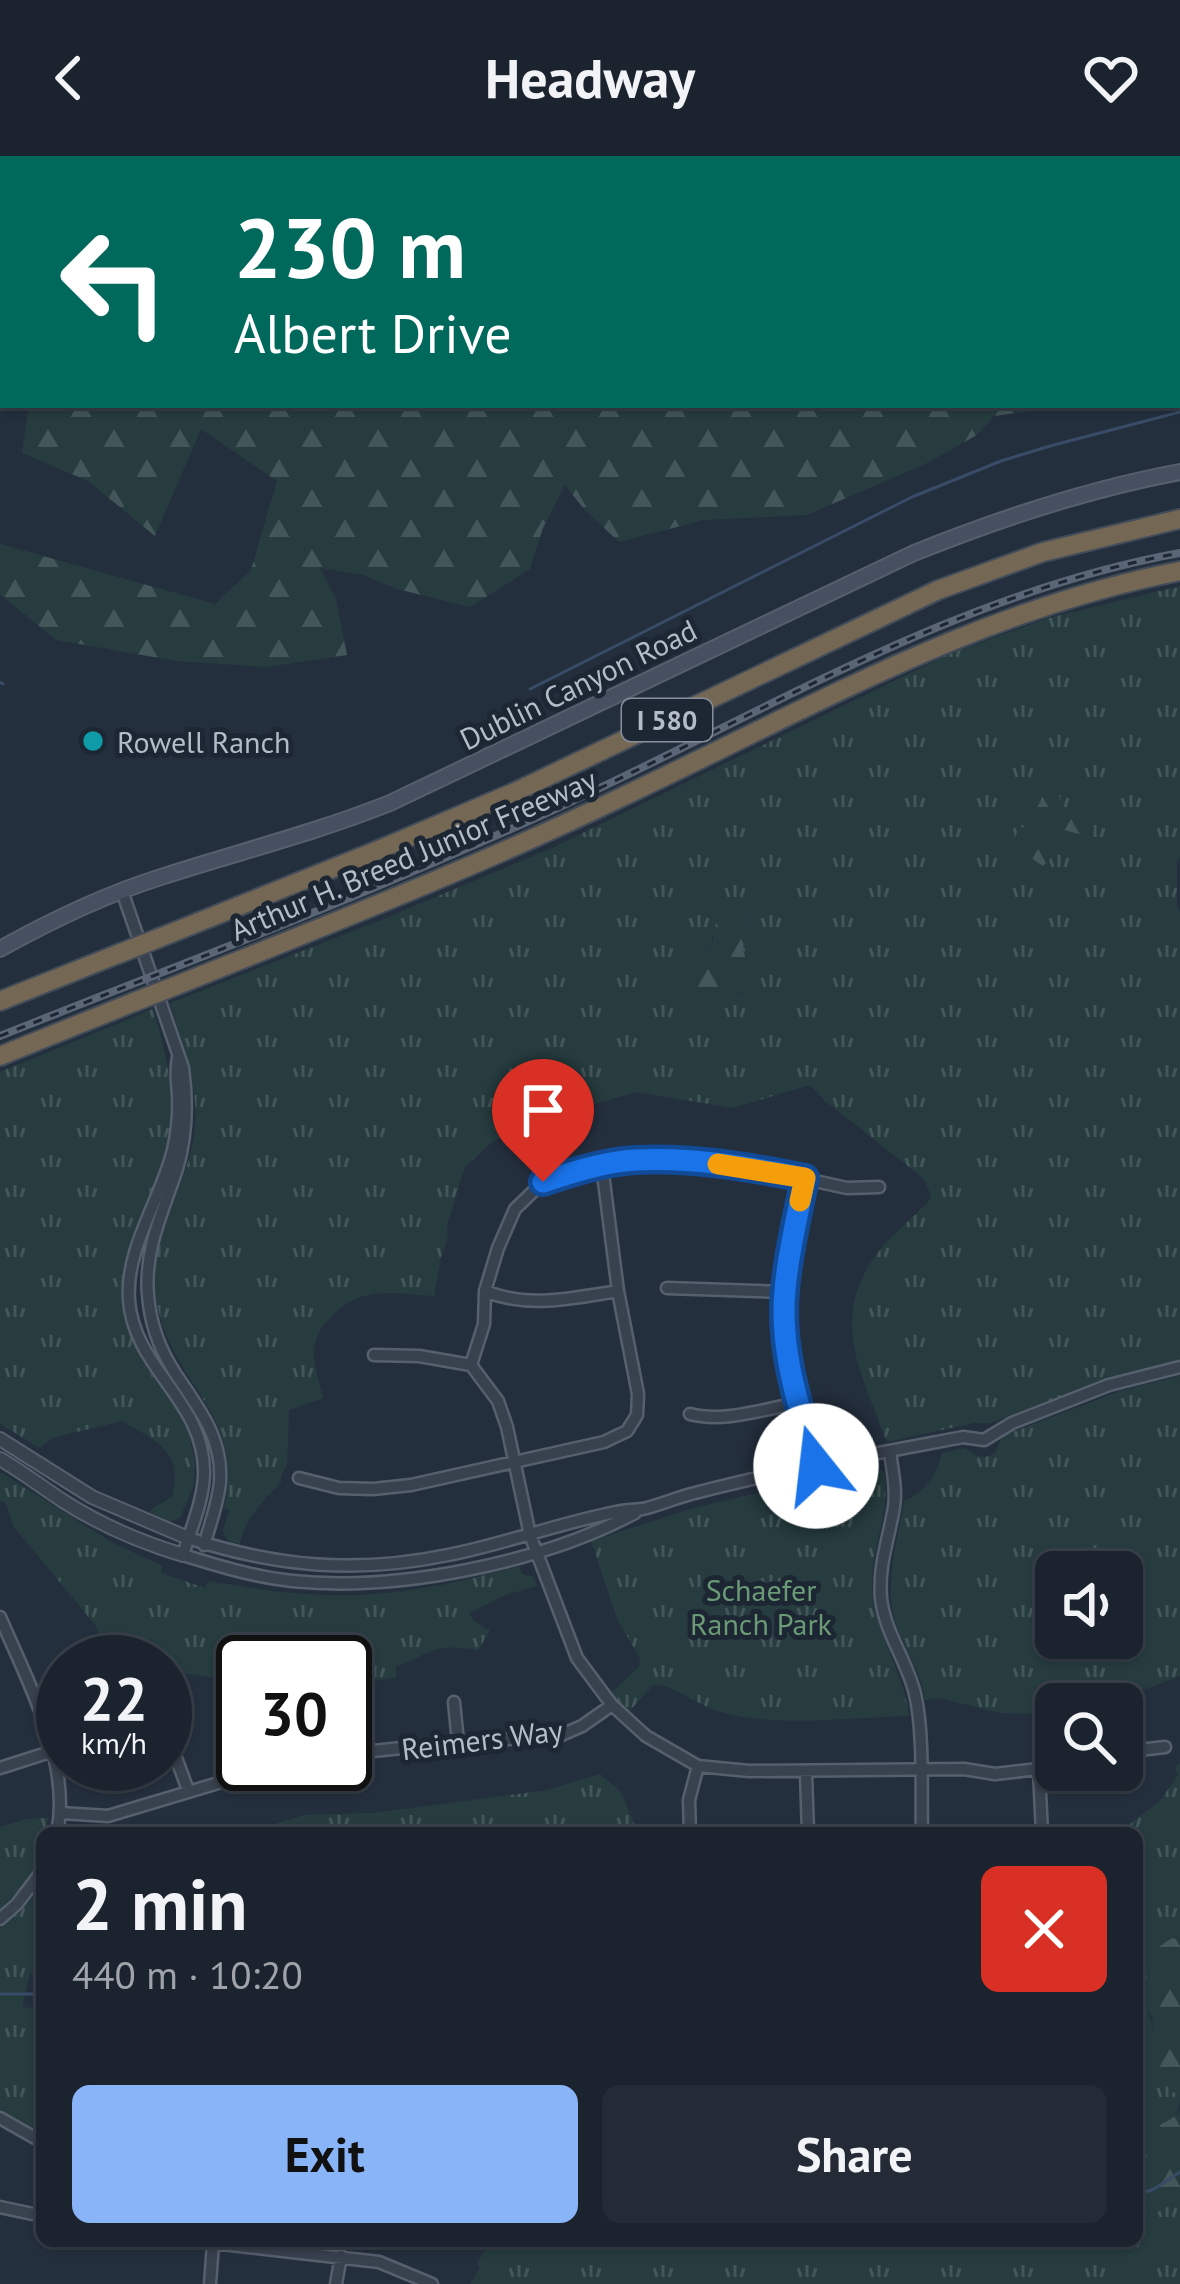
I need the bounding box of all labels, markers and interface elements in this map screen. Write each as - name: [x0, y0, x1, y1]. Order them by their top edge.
- text: Headway: [485, 43, 695, 113]
- icon: back: [36, 45, 102, 111]
- icon: heart: [1078, 45, 1144, 111]
- text: 230 m: [234, 192, 466, 301]
- icon: left: [36, 204, 192, 360]
- text: Albert Drive: [234, 298, 512, 368]
- street label: Dublin Canyon Road: [453, 610, 703, 758]
- road number: I 580: [622, 699, 712, 741]
- place label: Rowell Ranch: [117, 722, 290, 761]
- marker: Rowell Ranch: [80, 728, 106, 754]
- street label: Arthur H. Breed Junior Freeway: [224, 759, 602, 949]
- pin: [492, 1059, 594, 1182]
- icon: arrive: [510, 1077, 576, 1143]
- position arrow: [753, 1403, 879, 1529]
- map controls: [1035, 1551, 1143, 1791]
- button: sound: [1035, 1551, 1143, 1659]
- park label: Schaefer Ranch Park: [690, 1570, 833, 1643]
- speed limit sign: 30: [216, 1635, 372, 1791]
- text: 22: [80, 1659, 148, 1737]
- button: search: [1035, 1683, 1143, 1791]
- street label: Reimers Way: [399, 1710, 565, 1768]
- text: km/h: [81, 1723, 147, 1762]
- text: 2 min: [72, 1857, 248, 1950]
- button: close: [981, 1866, 1107, 1992]
- text: 440 m · 10:20: [72, 1949, 303, 2000]
- button: Exit: [72, 2085, 578, 2223]
- button: Share: [602, 2085, 1107, 2223]

